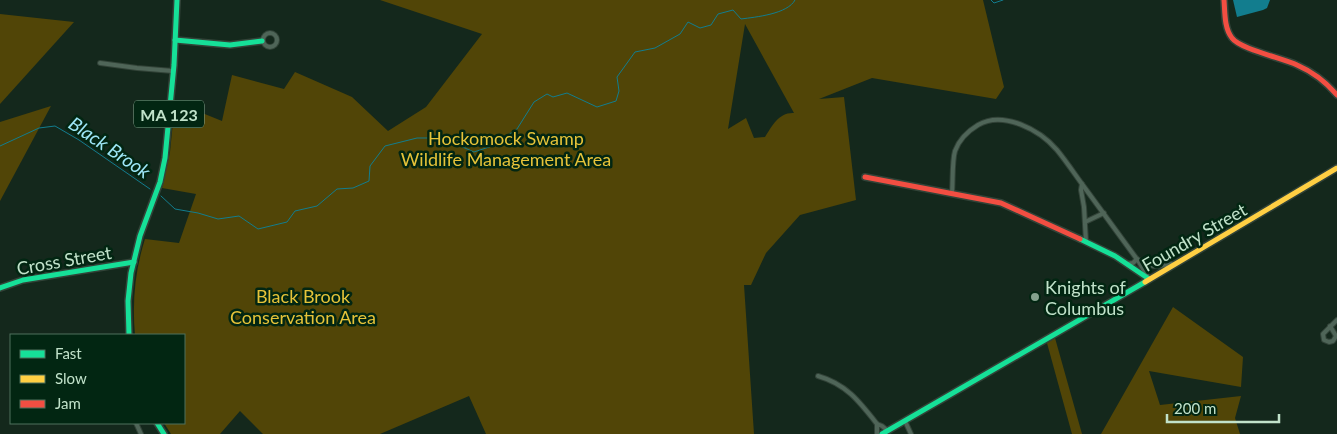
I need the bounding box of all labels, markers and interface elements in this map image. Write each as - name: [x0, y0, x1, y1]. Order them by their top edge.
- road number: MA 123: [134, 100, 204, 128]
- water label: Black Brook: [65, 111, 156, 183]
- park label: Hockomock Swamp Wildlife Management Area: [401, 127, 611, 170]
- street label: Foundry Street: [1138, 198, 1251, 276]
- street label: Cross Street: [15, 241, 114, 279]
- place label: Knights of Columbus: [1045, 276, 1126, 319]
- park label: Black Brook Conservation Area: [230, 285, 376, 328]
- marker: Knights of Columbus: [1029, 291, 1041, 303]
- legend: [10, 334, 185, 424]
- text: Fast: [55, 344, 82, 362]
- text: Slow: [55, 369, 87, 387]
- scale bar: [1167, 392, 1280, 424]
- text: Jam: [55, 394, 81, 412]
- text: 200 m: [1174, 399, 1216, 417]

